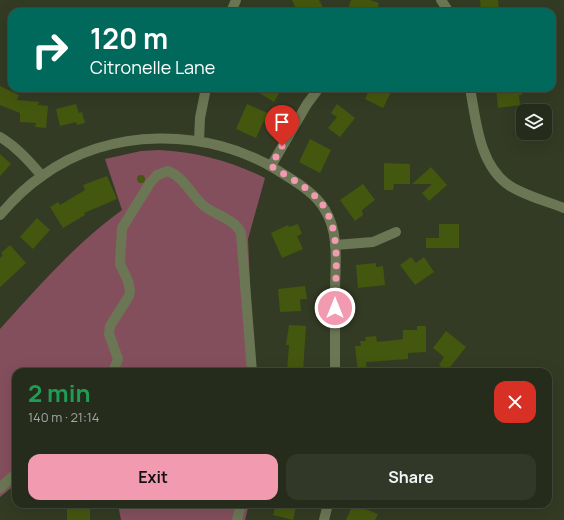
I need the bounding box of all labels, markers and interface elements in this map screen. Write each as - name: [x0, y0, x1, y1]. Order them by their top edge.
- text: 120 m: [90, 19, 168, 57]
- icon: right: [24, 24, 76, 76]
- text: Citronelle Lane: [90, 55, 215, 79]
- map controls: [516, 104, 552, 140]
- button: layers: [516, 104, 552, 140]
- pin: [265, 105, 299, 146]
- icon: arrive: [271, 111, 293, 133]
- position arrow: [314, 287, 356, 329]
- text: 2 min: [28, 376, 90, 409]
- button: close: [494, 381, 536, 423]
- text: 140 m · 21:14: [28, 408, 100, 426]
- button: Exit: [28, 454, 278, 500]
- button: Share: [286, 454, 536, 500]

